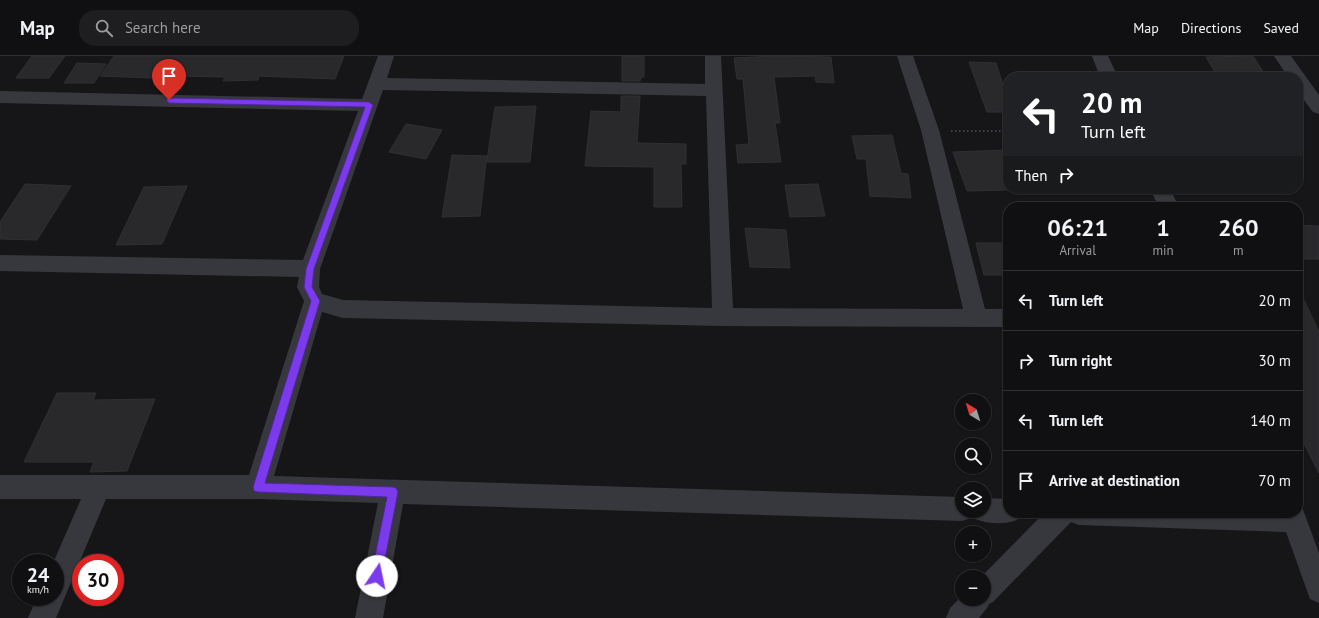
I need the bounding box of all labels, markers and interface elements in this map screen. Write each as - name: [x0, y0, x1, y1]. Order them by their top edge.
- search box: [79, 10, 359, 46]
- text: Map: [20, 16, 55, 40]
- icon: search: [93, 17, 115, 39]
- text: Search here: [125, 18, 201, 37]
- text: Map: [1133, 19, 1159, 37]
- text: Directions: [1181, 19, 1241, 37]
- text: Saved: [1263, 19, 1299, 37]
- pin: [152, 59, 186, 100]
- icon: arrive: [158, 65, 180, 87]
- text: 20 m: [1081, 84, 1142, 121]
- icon: left: [1015, 88, 1067, 140]
- text: Turn left: [1081, 120, 1146, 143]
- icon: right: [1055, 164, 1077, 186]
- text: Then: [1015, 166, 1047, 185]
- text: 06:21: [1047, 212, 1108, 243]
- text: 1: [1156, 212, 1170, 243]
- text: 260: [1218, 212, 1259, 243]
- text: Arrival: [1060, 242, 1096, 259]
- text: min: [1152, 242, 1174, 259]
- text: m: [1233, 242, 1244, 259]
- icon: left: [1015, 290, 1037, 312]
- text: Turn left: [1049, 291, 1103, 310]
- text: 20 m: [1258, 291, 1291, 310]
- icon: right: [1015, 350, 1037, 372]
- text: Turn right: [1049, 351, 1112, 370]
- text: 30 m: [1258, 351, 1291, 370]
- north arrow: [955, 394, 991, 430]
- map controls: [955, 394, 991, 606]
- icon: left: [1015, 410, 1037, 432]
- text: Turn left: [1049, 411, 1103, 430]
- text: 140 m: [1250, 411, 1291, 430]
- button: search: [955, 438, 991, 474]
- icon: arrive: [1015, 470, 1037, 492]
- text: Arrive at destination: [1049, 471, 1180, 490]
- text: 70 m: [1258, 471, 1291, 490]
- button: layers: [955, 482, 991, 518]
- button: +: [955, 526, 991, 562]
- speed limit sign: 30: [72, 554, 124, 606]
- position arrow: [356, 555, 398, 597]
- text: 24: [27, 562, 49, 588]
- button: −: [955, 570, 991, 606]
- text: km/h: [27, 583, 49, 596]

